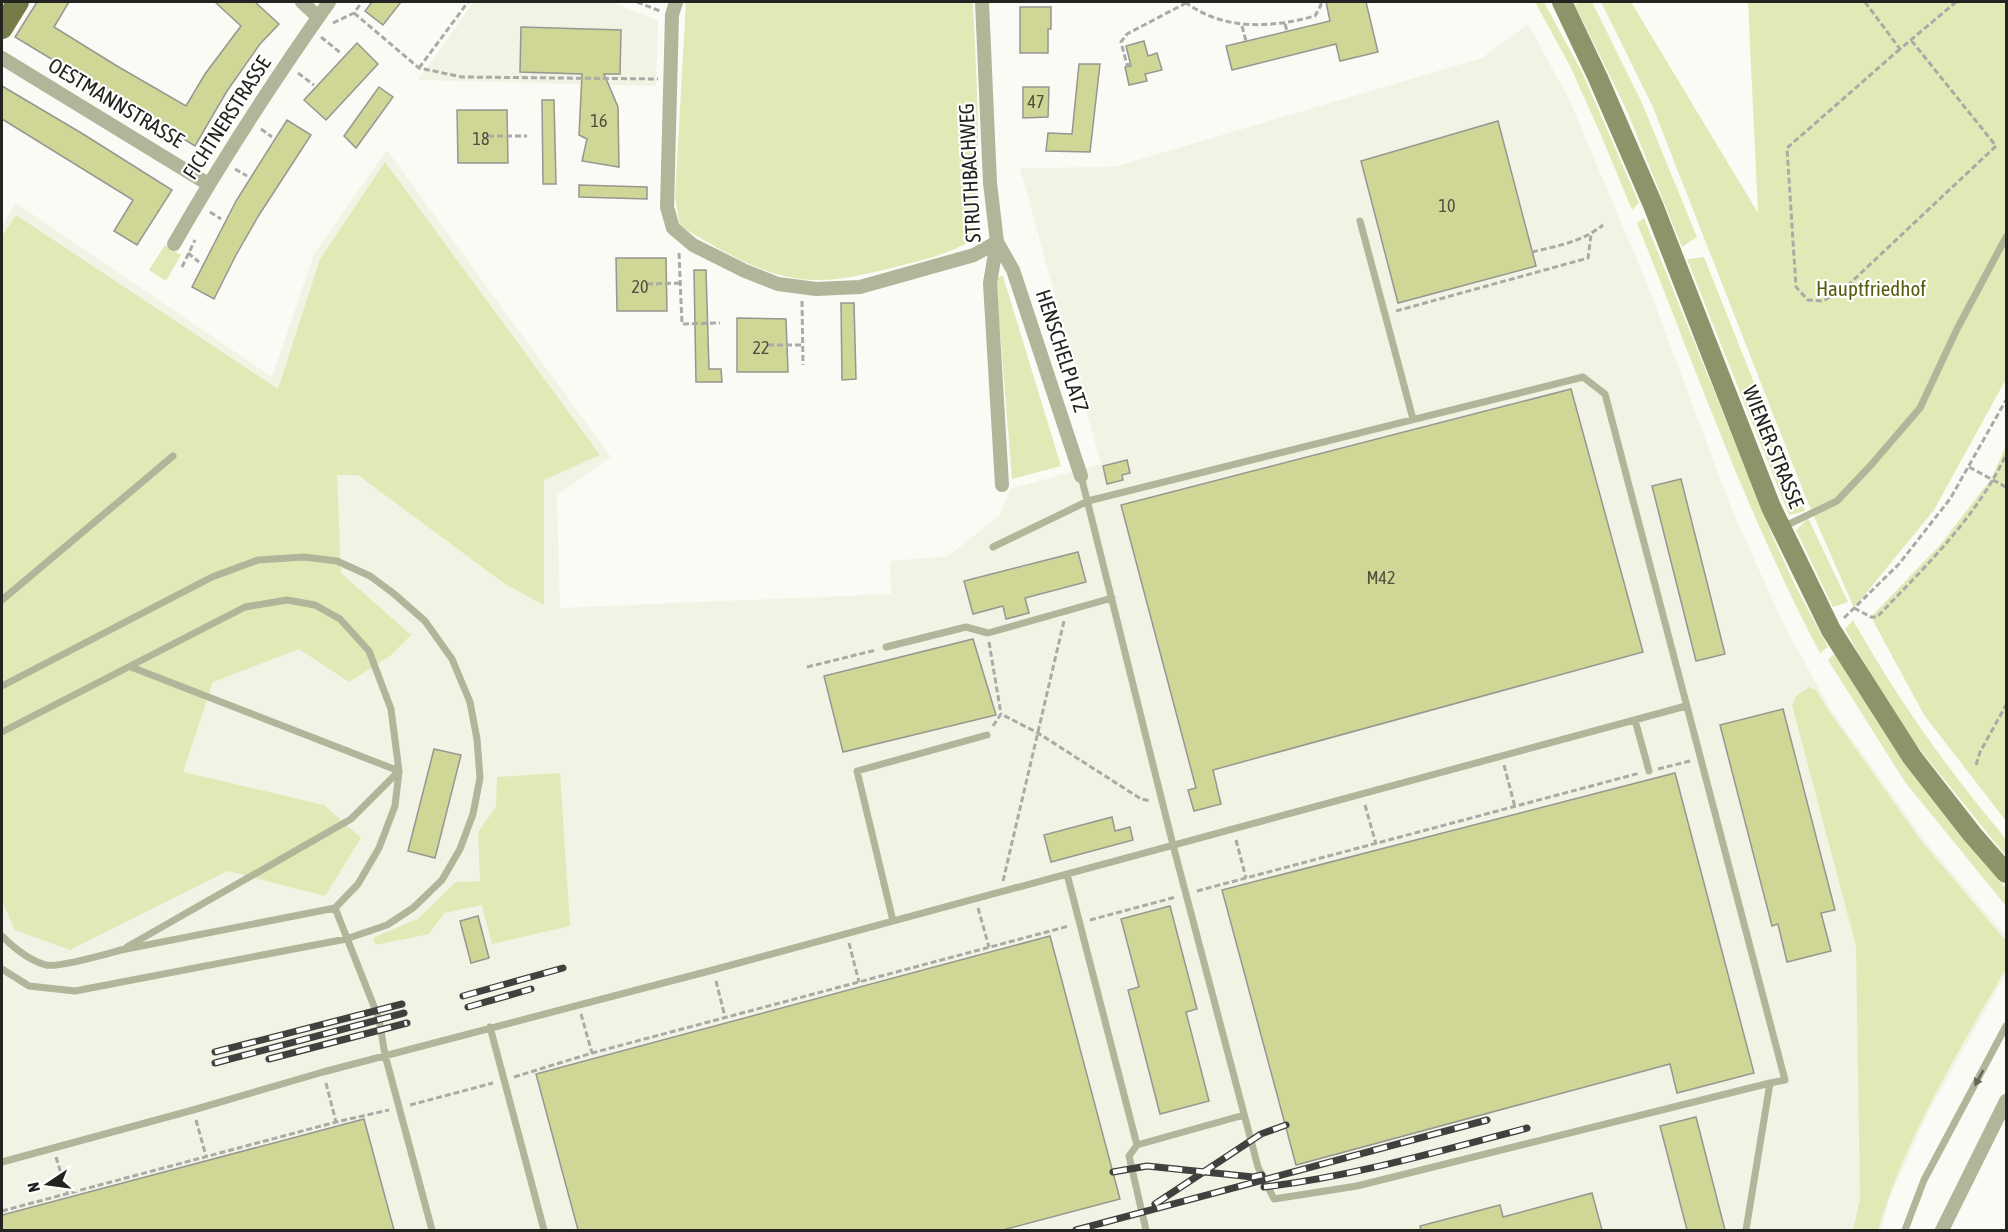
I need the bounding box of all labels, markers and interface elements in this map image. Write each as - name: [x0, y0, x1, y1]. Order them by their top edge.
- street label: FICHTNERSTRASSE: [177, 51, 275, 184]
- street label: OESTMANNSTRASSE: [44, 52, 189, 152]
- house number: 47: [1028, 91, 1044, 112]
- street label: STRUTHBACHWEG: [953, 103, 985, 243]
- house number: 16: [591, 110, 607, 131]
- house number: 18: [473, 128, 489, 149]
- house number: 10: [1439, 195, 1455, 216]
- house number: 20: [632, 276, 648, 297]
- park label: Hauptfriedhof: [1816, 276, 1926, 300]
- street label: HENSCHELPLATZ: [1032, 286, 1094, 415]
- house number: 22: [753, 337, 769, 358]
- street label: WIENER STRASSE: [1739, 382, 1809, 511]
- house number: M42: [1367, 567, 1395, 588]
- one-way arrow: [1974, 1069, 1984, 1086]
- north arrow: [18, 1154, 78, 1214]
- text: N: [24, 1181, 43, 1194]

